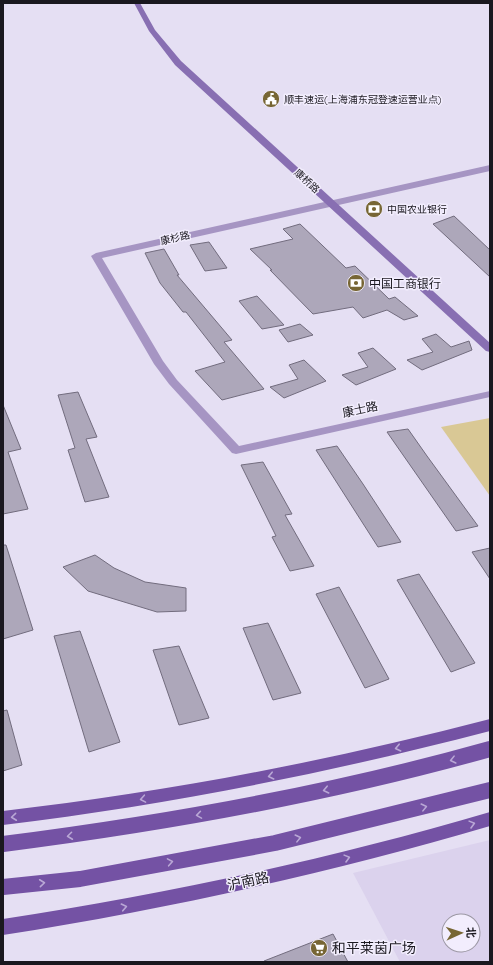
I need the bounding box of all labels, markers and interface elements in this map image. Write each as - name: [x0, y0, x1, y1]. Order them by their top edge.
- public building icon: 顺丰速运(上海浦东冠登速运营业点): [261, 89, 281, 109]
- place label: 顺丰速运(上海浦东冠登速运营业点): [284, 93, 442, 106]
- street label: 康桥路: [292, 166, 322, 196]
- bank icon: 中国农业银行: [364, 199, 384, 219]
- place label: 中国农业银行: [387, 203, 447, 216]
- street label: 康杉路: [159, 228, 191, 248]
- bank icon: 中国工商银行: [346, 273, 366, 293]
- place label: 中国工商银行: [369, 276, 441, 291]
- street label: 康士路: [341, 398, 379, 420]
- one-way arrow: [395, 743, 401, 751]
- one-way arrow: [449, 755, 456, 763]
- one-way arrow: [268, 772, 274, 780]
- one-way arrow: [323, 785, 330, 794]
- one-way arrow: [140, 794, 146, 802]
- one-way arrow: [420, 803, 427, 812]
- one-way arrow: [196, 810, 202, 819]
- one-way arrow: [11, 812, 17, 821]
- one-way arrow: [469, 821, 475, 829]
- one-way arrow: [67, 831, 73, 840]
- one-way arrow: [294, 834, 301, 842]
- one-way arrow: [343, 854, 350, 863]
- one-way arrow: [167, 859, 173, 867]
- street label: 沪南路: [226, 868, 270, 894]
- one-way arrow: [39, 879, 45, 888]
- one-way arrow: [121, 903, 127, 911]
- north arrow: [441, 913, 481, 953]
- text: 北: [464, 927, 478, 938]
- supermarket icon: 和平莱茵广场: [309, 938, 329, 958]
- place label: 和平莱茵广场: [332, 939, 416, 957]

